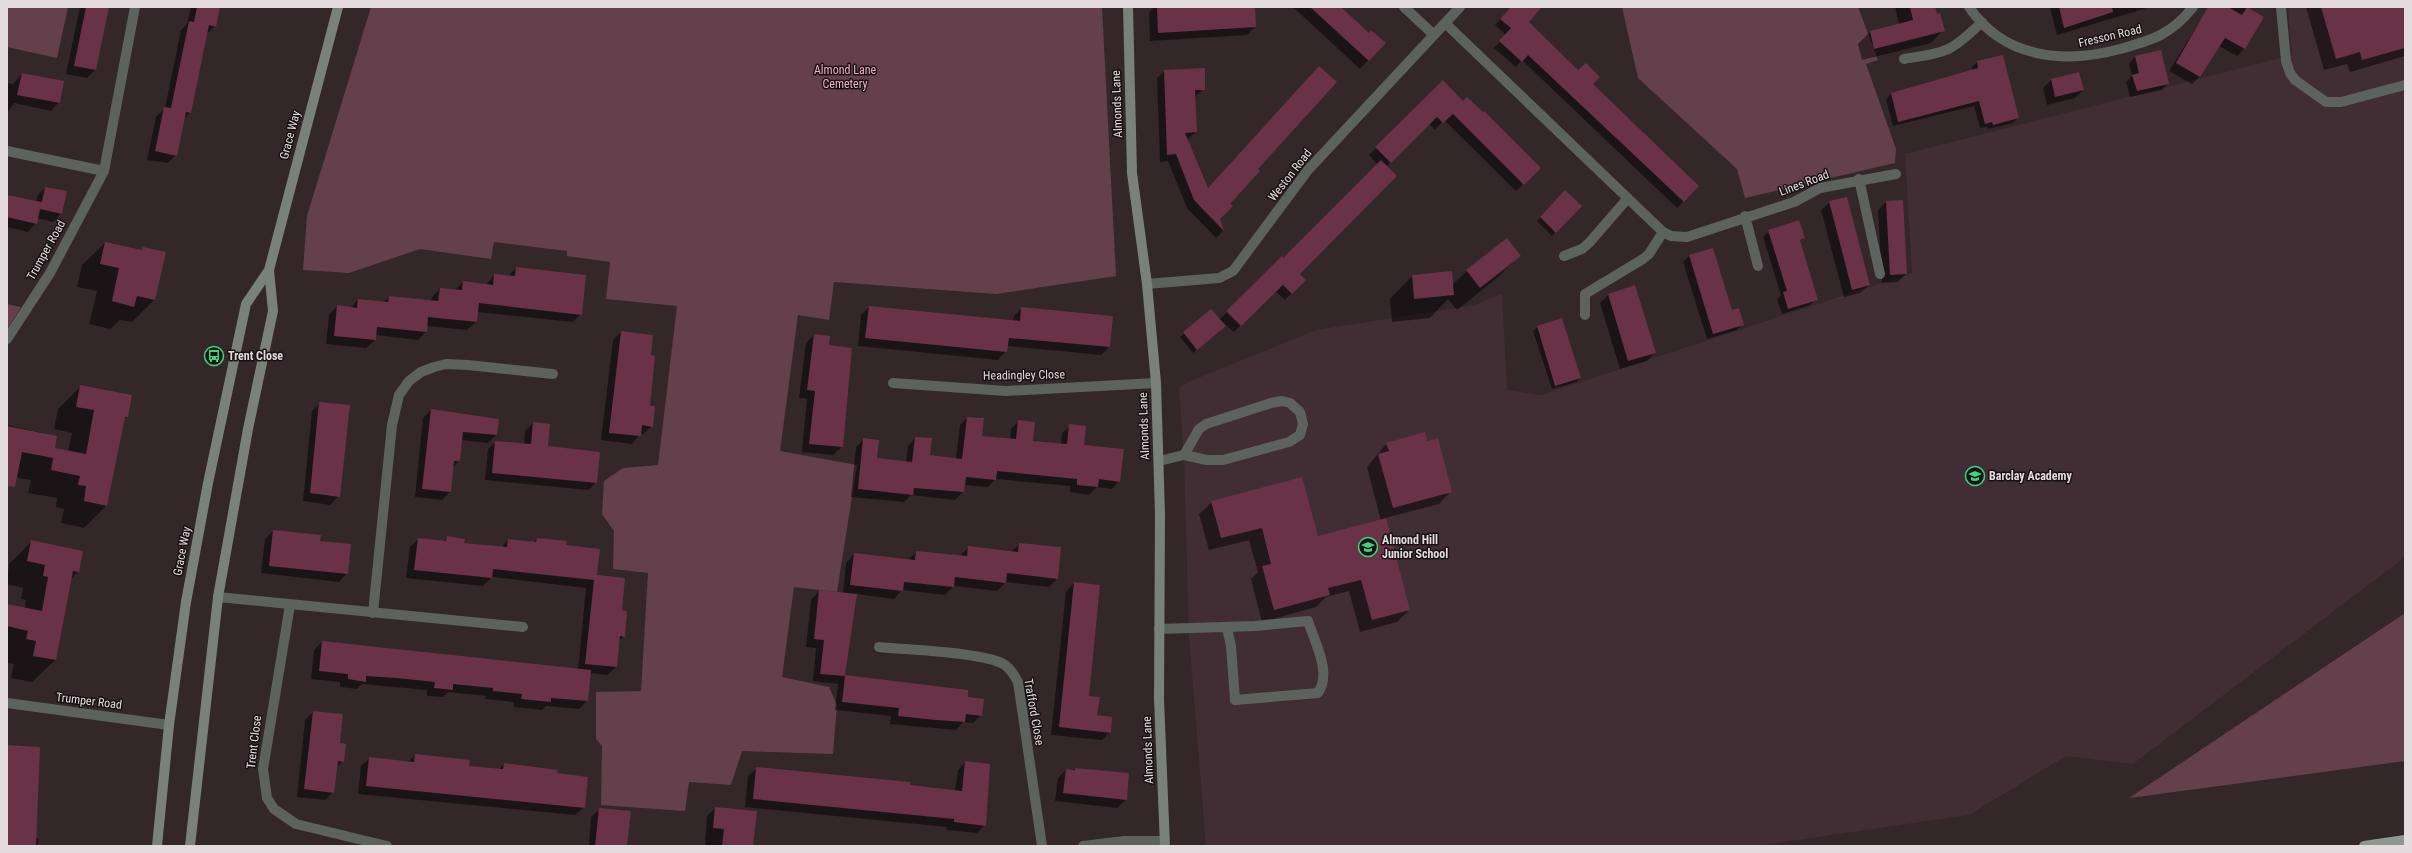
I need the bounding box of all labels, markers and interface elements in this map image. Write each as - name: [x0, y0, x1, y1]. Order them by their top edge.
- street label: Fresson Road: [2077, 22, 2143, 50]
- park label: Almond Lane Cemetery: [814, 63, 876, 91]
- street label: Almonds Lane: [1109, 70, 1125, 138]
- street label: Grace Way: [277, 109, 303, 161]
- street label: Weston Road: [1265, 146, 1315, 204]
- street label: Lines Road: [1777, 167, 1831, 199]
- street label: Trumper Road: [24, 218, 68, 282]
- bus stop icon: Trent Close: [203, 345, 225, 367]
- place label: Trent Close: [228, 349, 283, 363]
- street label: Headingley Close: [983, 367, 1065, 383]
- street label: Almonds Lane: [1136, 392, 1152, 460]
- school or university icon: Barclay Academy: [1964, 465, 1986, 487]
- place label: Barclay Academy: [1989, 469, 2072, 483]
- street label: Grace Way: [170, 525, 194, 577]
- place label: Almond Hill Junior School: [1382, 533, 1448, 561]
- school or university icon: Almond Hill Junior School: [1357, 536, 1379, 558]
- street label: Trafford Close: [1021, 678, 1047, 747]
- street label: Trumper Road: [55, 690, 123, 712]
- street label: Trent Close: [244, 714, 264, 770]
- street label: Almonds Lane: [1140, 716, 1156, 784]

